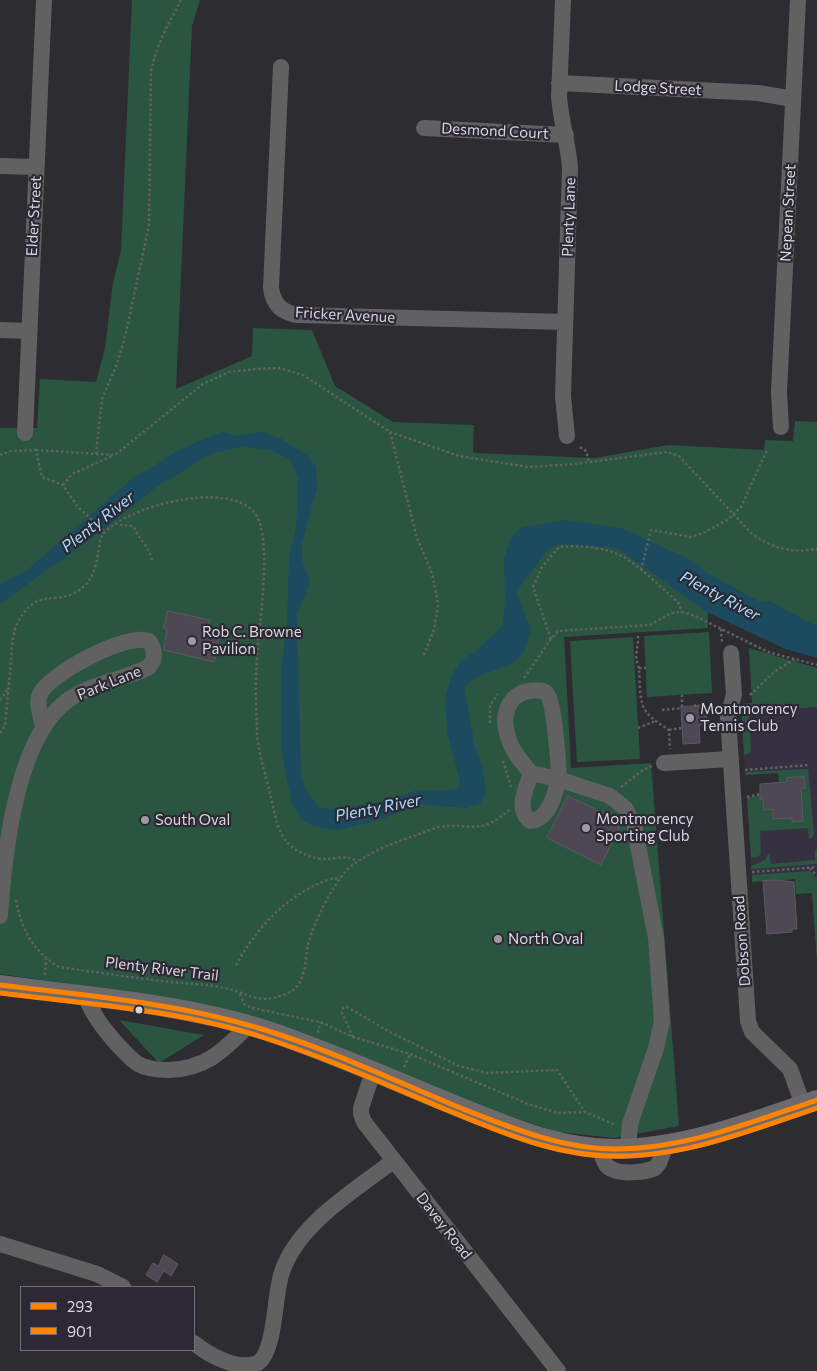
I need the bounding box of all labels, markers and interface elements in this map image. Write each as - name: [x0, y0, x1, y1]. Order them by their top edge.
- street label: Lodge Street: [614, 77, 702, 99]
- street label: Desmond Court: [441, 119, 549, 143]
- street label: Nepean Street: [776, 164, 800, 262]
- street label: Elder Street: [23, 175, 45, 257]
- street label: Plenty Lane: [559, 177, 579, 257]
- street label: Fricker Avenue: [294, 303, 396, 327]
- water label: Plenty River: [58, 488, 138, 556]
- water label: Plenty River: [677, 567, 763, 625]
- place label: Rob C. Browne Pavilion: [202, 623, 302, 658]
- marker: Rob C. Browne Pavilion: [186, 635, 198, 647]
- street label: Park Lane: [74, 662, 144, 704]
- place label: Montmorency Tennis Club: [700, 700, 797, 735]
- marker: Montmorency Tennis Club: [684, 712, 696, 724]
- water label: Plenty River: [333, 790, 423, 826]
- place label: Montmorency Sporting Club: [596, 810, 693, 845]
- place label: South Oval: [155, 811, 230, 829]
- marker: South Oval: [139, 814, 151, 826]
- marker: Montmorency Sporting Club: [580, 822, 592, 834]
- street label: Dobson Road: [730, 895, 754, 987]
- place label: North Oval: [508, 930, 583, 948]
- marker: North Oval: [492, 933, 504, 945]
- street label: Plenty River Trail: [104, 953, 220, 985]
- unlabelled marker: [134, 1005, 144, 1015]
- street label: Davey Road: [412, 1189, 476, 1263]
- legend: [20, 1286, 195, 1351]
- text: 293: [67, 1297, 93, 1315]
- text: 901: [67, 1322, 92, 1340]

